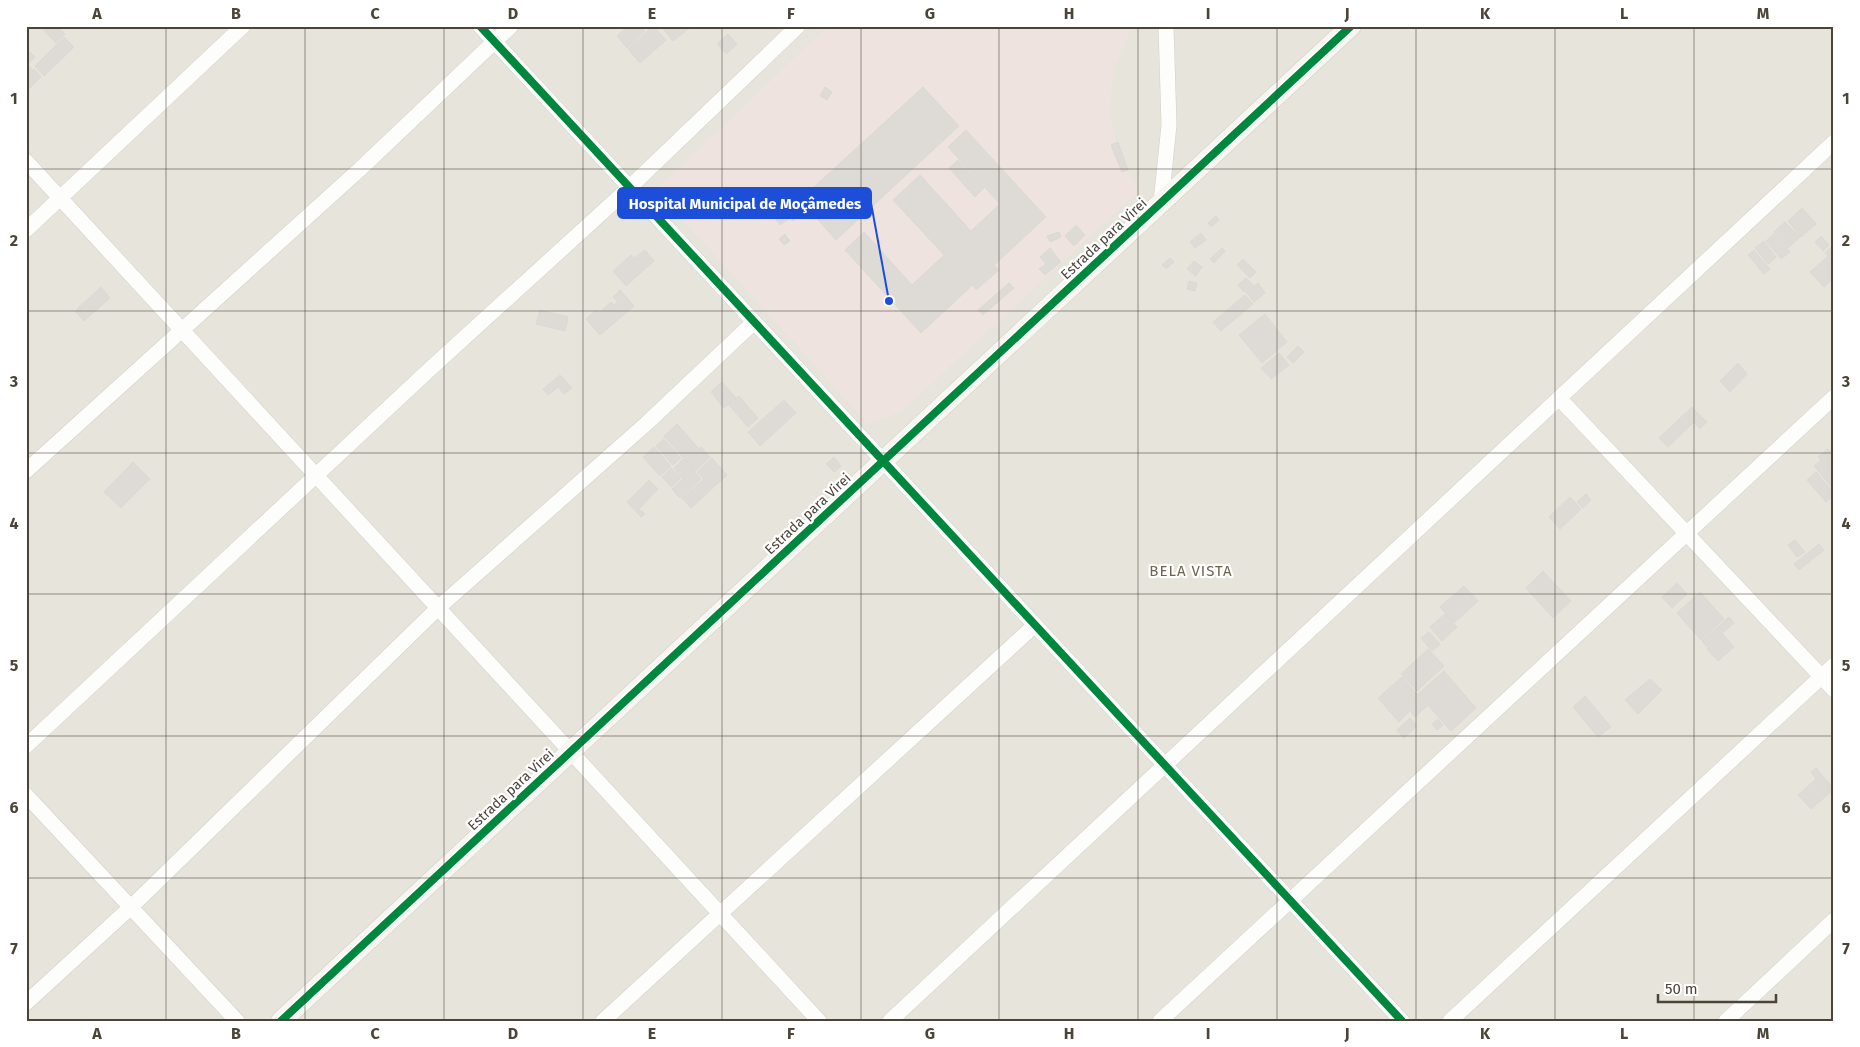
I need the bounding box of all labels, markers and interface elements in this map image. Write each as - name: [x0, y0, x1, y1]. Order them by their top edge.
- text: A: [91, 4, 102, 23]
- text: B: [231, 4, 241, 23]
- text: C: [370, 4, 380, 23]
- text: D: [508, 4, 518, 23]
- text: E: [648, 4, 656, 23]
- text: F: [787, 4, 795, 23]
- text: G: [925, 4, 935, 23]
- text: H: [1064, 4, 1074, 23]
- text: I: [1206, 4, 1210, 23]
- text: J: [1343, 4, 1350, 23]
- text: K: [1480, 4, 1491, 23]
- text: L: [1620, 4, 1628, 23]
- text: M: [1757, 4, 1770, 23]
- text: 1: [10, 89, 18, 108]
- text: 1: [1842, 89, 1850, 108]
- callout: Hospital Municipal de Moçâmedes: [618, 188, 871, 218]
- text: Hospital Municipal de Moçâmedes: [629, 195, 861, 214]
- street label: Estrada para Virei: [1057, 195, 1151, 283]
- text: 2: [10, 231, 18, 250]
- text: 2: [1842, 231, 1850, 250]
- text: 3: [9, 372, 18, 391]
- text: 3: [1841, 372, 1850, 391]
- street label: Estrada para Virei: [761, 470, 855, 558]
- text: 4: [9, 514, 19, 533]
- text: 4: [1841, 514, 1851, 533]
- district label: BELA VISTA: [1149, 562, 1233, 580]
- text: 5: [10, 656, 19, 675]
- text: 5: [1842, 656, 1851, 675]
- street label: Estrada para Virei: [464, 746, 558, 834]
- text: 6: [9, 798, 19, 817]
- text: 6: [1841, 798, 1851, 817]
- text: 7: [10, 939, 18, 958]
- text: 7: [1842, 939, 1850, 958]
- scale bar: [1658, 972, 1775, 1004]
- text: 50 m: [1665, 980, 1698, 998]
- text: A: [91, 1024, 102, 1043]
- text: B: [231, 1024, 241, 1043]
- text: C: [370, 1024, 380, 1043]
- text: D: [508, 1024, 518, 1043]
- text: E: [648, 1024, 656, 1043]
- text: F: [787, 1024, 795, 1043]
- text: G: [925, 1024, 935, 1043]
- text: H: [1064, 1024, 1074, 1043]
- text: I: [1206, 1024, 1210, 1043]
- text: J: [1343, 1024, 1350, 1043]
- text: K: [1480, 1024, 1491, 1043]
- text: L: [1620, 1024, 1628, 1043]
- text: M: [1757, 1024, 1770, 1043]

